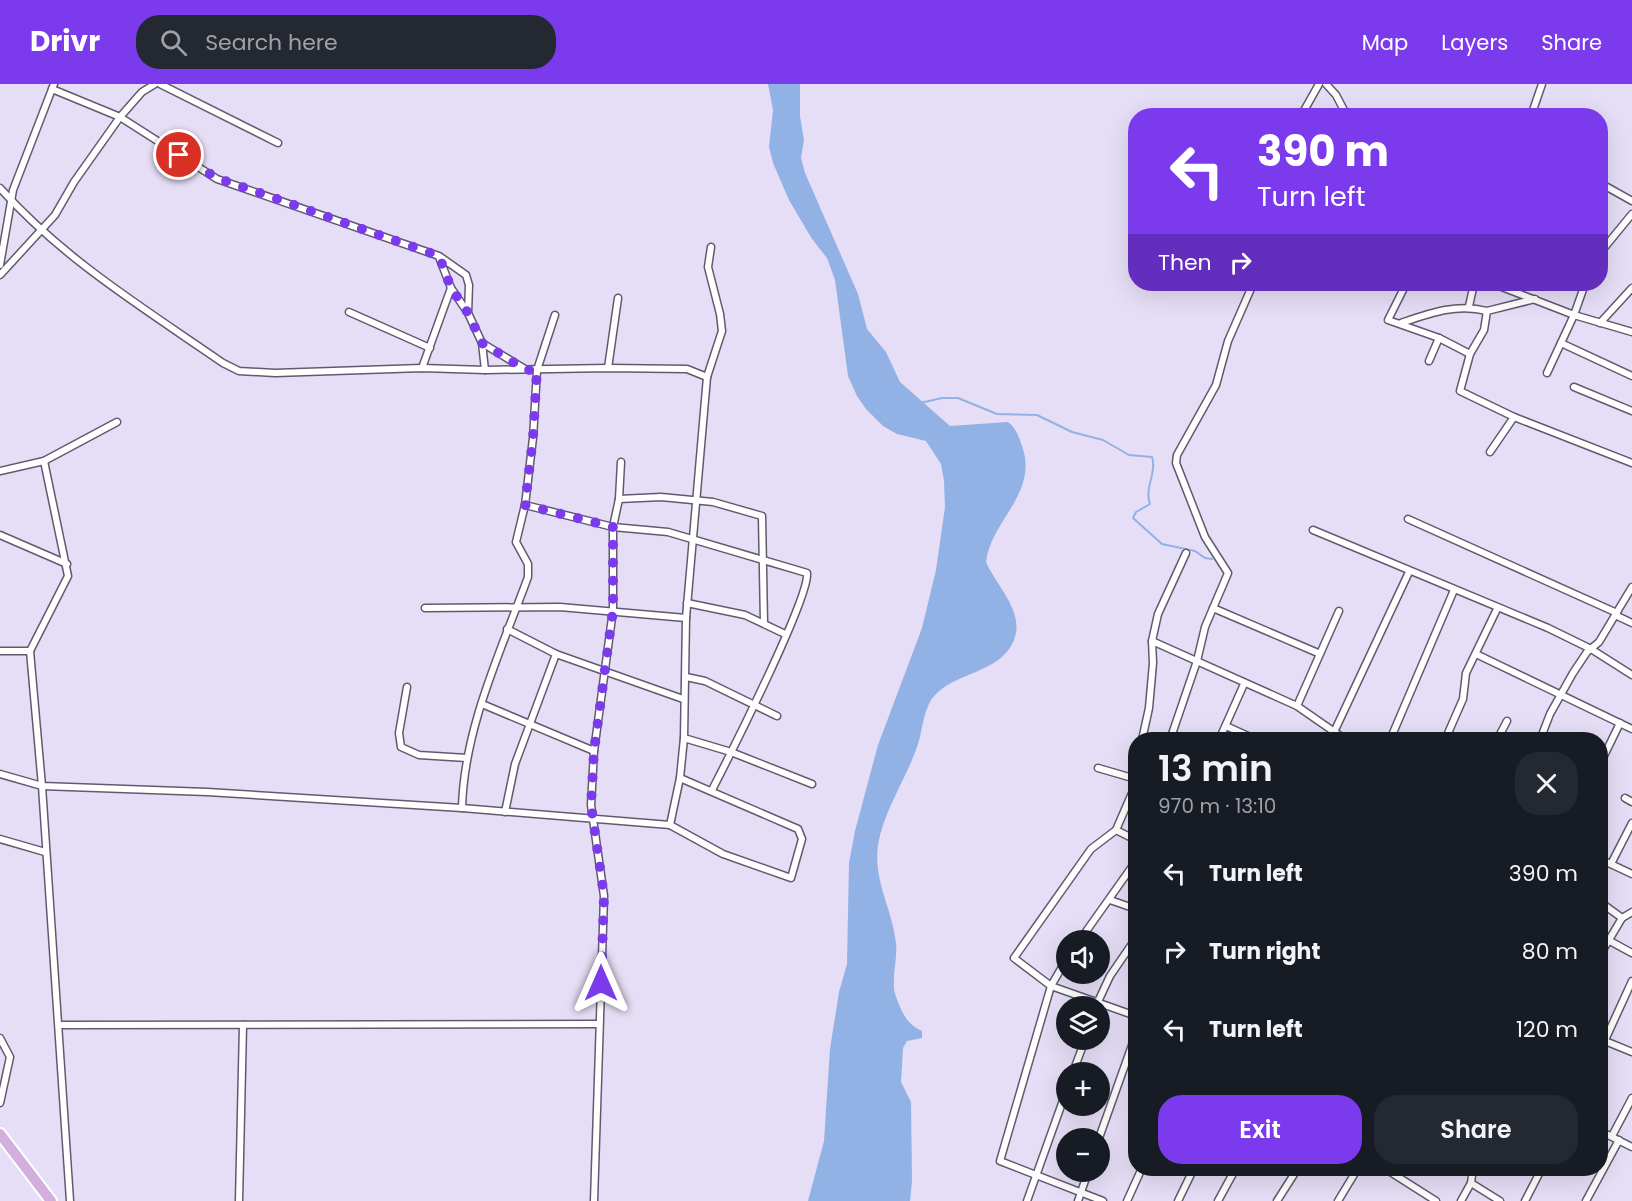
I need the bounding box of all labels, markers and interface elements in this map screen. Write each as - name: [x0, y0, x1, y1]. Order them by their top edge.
- search box: [136, 15, 556, 69]
- text: Drivr: [30, 22, 100, 61]
- icon: search: [157, 26, 190, 59]
- text: Search here: [205, 27, 338, 58]
- text: Map: [1362, 28, 1408, 57]
- text: Layers: [1441, 28, 1508, 57]
- text: Share: [1541, 28, 1602, 57]
- text: 390 m: [1257, 122, 1389, 181]
- pin: [153, 129, 204, 180]
- icon: left: [1158, 132, 1236, 210]
- icon: arrive: [162, 138, 195, 171]
- text: Turn left: [1257, 178, 1366, 215]
- icon: right: [1224, 246, 1257, 279]
- text: Then: [1158, 247, 1212, 278]
- text: 13 min: [1158, 743, 1273, 794]
- button: close: [1515, 752, 1578, 815]
- text: 970 m · 13:10: [1158, 792, 1276, 820]
- icon: left: [1158, 857, 1191, 890]
- text: Turn left: [1209, 858, 1303, 889]
- text: 390 m: [1509, 858, 1578, 889]
- map controls: [1056, 930, 1110, 1182]
- button: sound: [1056, 930, 1110, 984]
- icon: right: [1158, 935, 1191, 968]
- text: Turn right: [1209, 936, 1320, 967]
- text: 80 m: [1522, 936, 1578, 967]
- position arrow: [569, 951, 633, 1015]
- button: layers: [1056, 996, 1110, 1050]
- icon: left: [1158, 1013, 1191, 1046]
- text: Turn left: [1209, 1014, 1303, 1045]
- text: 120 m: [1516, 1014, 1578, 1045]
- button: +: [1056, 1062, 1110, 1116]
- button: Exit: [1158, 1095, 1362, 1164]
- button: Share: [1374, 1095, 1578, 1164]
- button: −: [1056, 1128, 1110, 1182]

